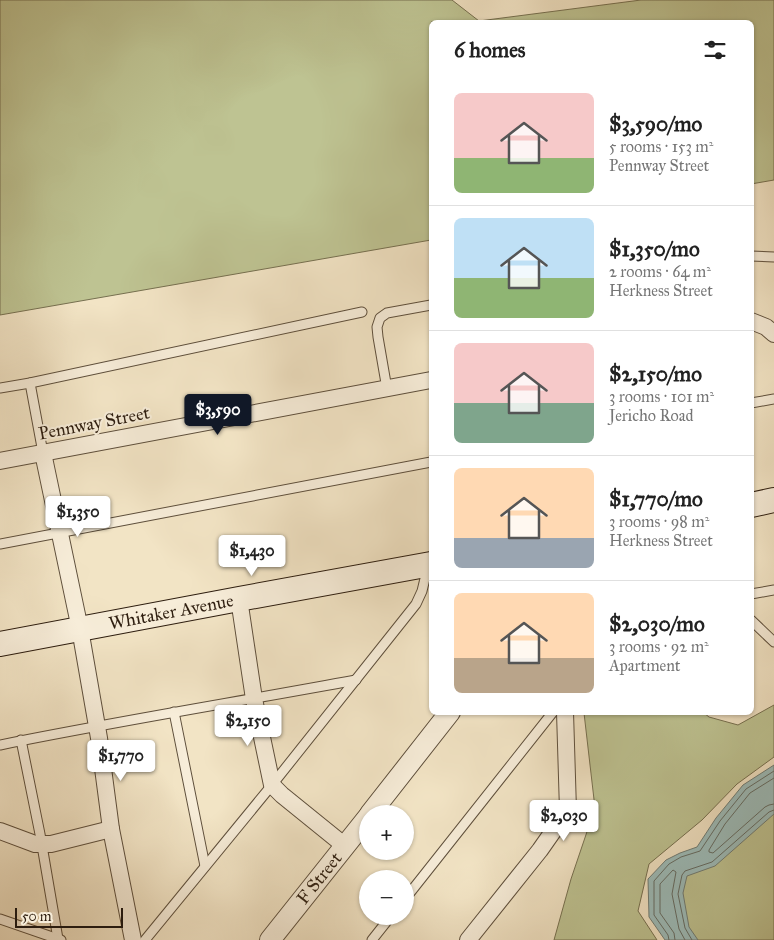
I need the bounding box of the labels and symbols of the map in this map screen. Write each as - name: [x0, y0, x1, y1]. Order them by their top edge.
- pin: $3,590: [177, 394, 259, 436]
- street label: Pennway Street: [37, 401, 152, 445]
- pin: $1,350: [37, 496, 119, 538]
- pin: $1,430: [211, 534, 293, 577]
- street label: Whitaker Avenue: [107, 589, 235, 634]
- pin: $2,150: [207, 704, 289, 747]
- pin: $1,770: [80, 740, 162, 782]
- pin: $2,030: [523, 800, 605, 842]
- street label: F Street: [292, 847, 347, 909]
- scale bar: [15, 905, 122, 928]

